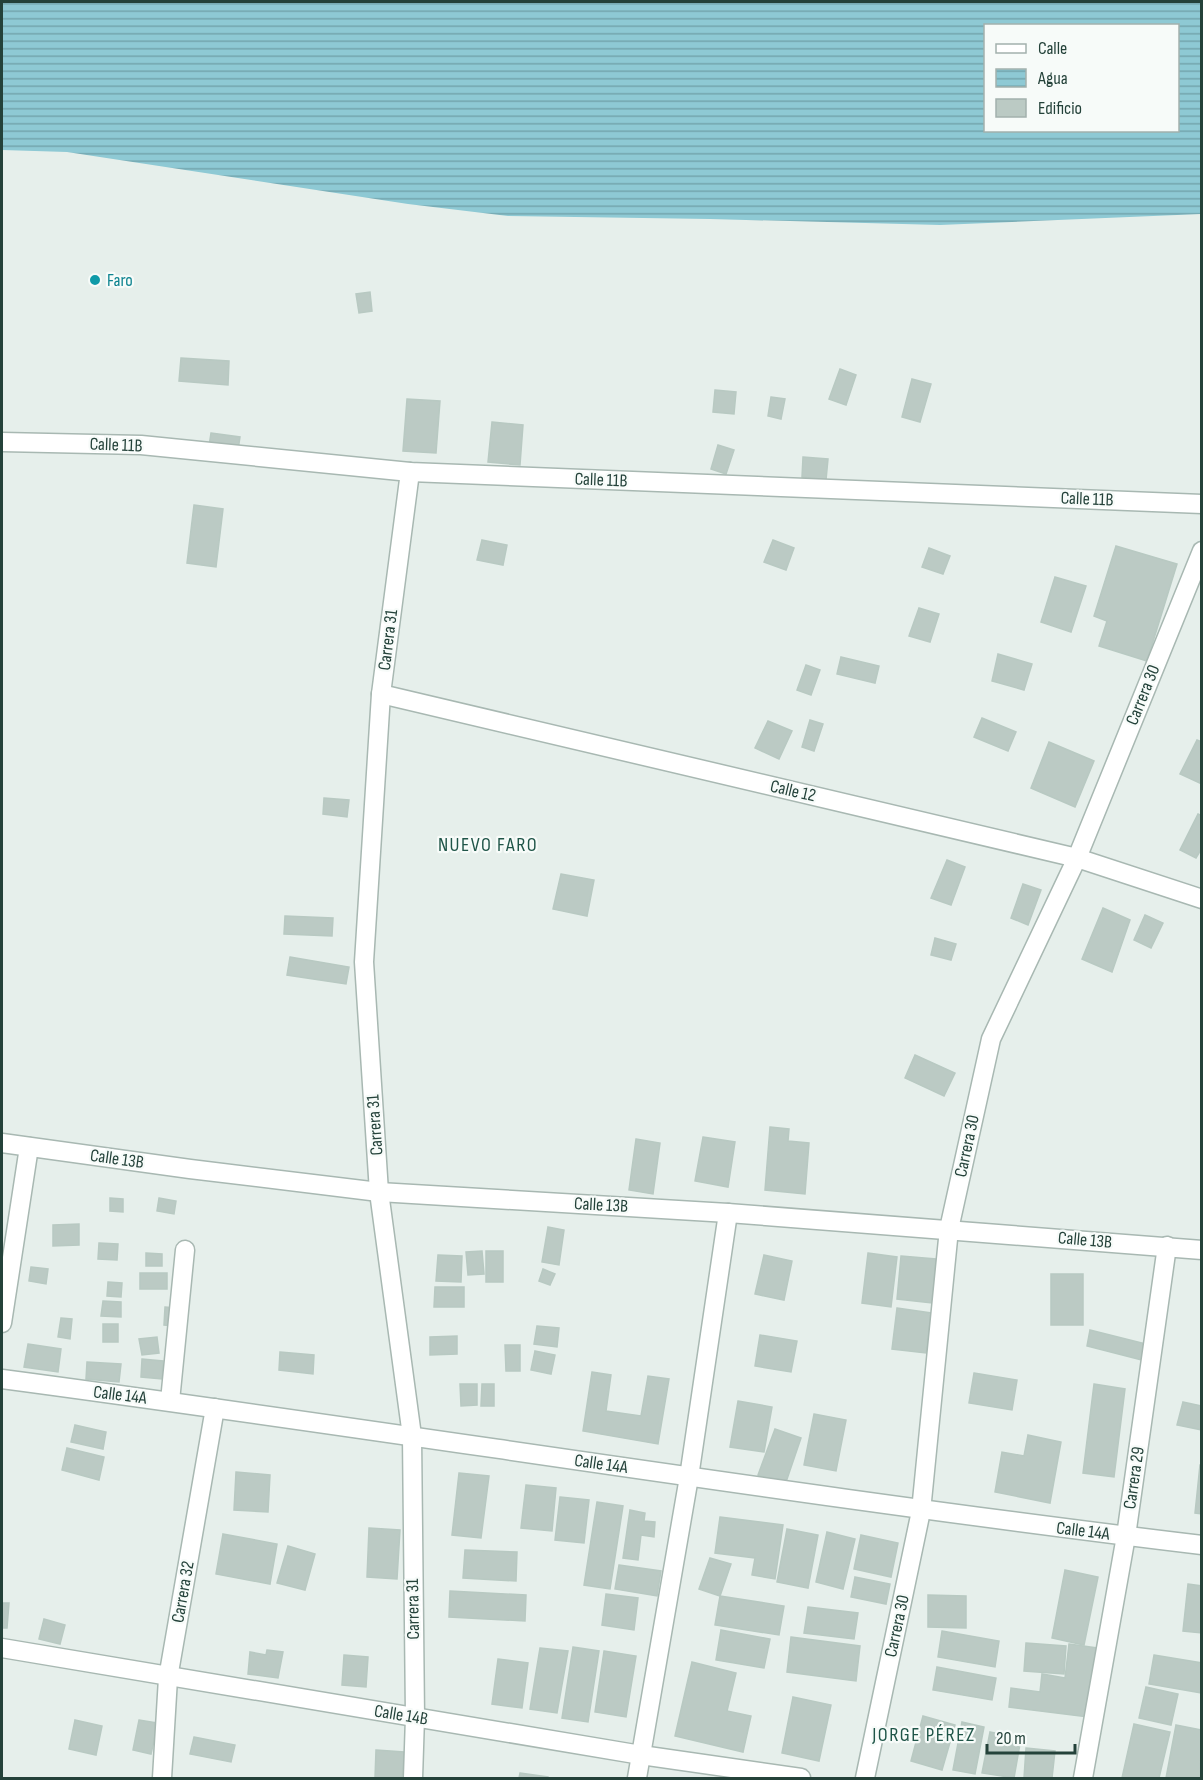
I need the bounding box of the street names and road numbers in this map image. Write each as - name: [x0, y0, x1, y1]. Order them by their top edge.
- street label: Calle 11B: [89, 434, 143, 456]
- street label: Calle 11B: [574, 469, 628, 491]
- street label: Calle 11B: [1060, 488, 1114, 510]
- street label: Carrera 31: [374, 608, 402, 672]
- street label: Carrera 30: [1121, 662, 1165, 728]
- street label: Calle 12: [768, 776, 818, 806]
- street label: Carrera 31: [362, 1093, 388, 1156]
- street label: Carrera 30: [950, 1113, 984, 1179]
- street label: Calle 13B: [89, 1145, 145, 1173]
- street label: Calle 13B: [573, 1193, 629, 1217]
- street label: Calle 13B: [1057, 1227, 1113, 1253]
- street label: Calle 14A: [92, 1381, 148, 1409]
- street label: Carrera 29: [1119, 1445, 1149, 1511]
- street label: Calle 14A: [573, 1450, 629, 1478]
- street label: Calle 14A: [1055, 1517, 1111, 1545]
- street label: Carrera 32: [167, 1560, 199, 1624]
- street label: Carrera 31: [402, 1578, 424, 1640]
- street label: Carrera 30: [880, 1593, 914, 1659]
- street label: Calle 14B: [373, 1700, 429, 1730]

